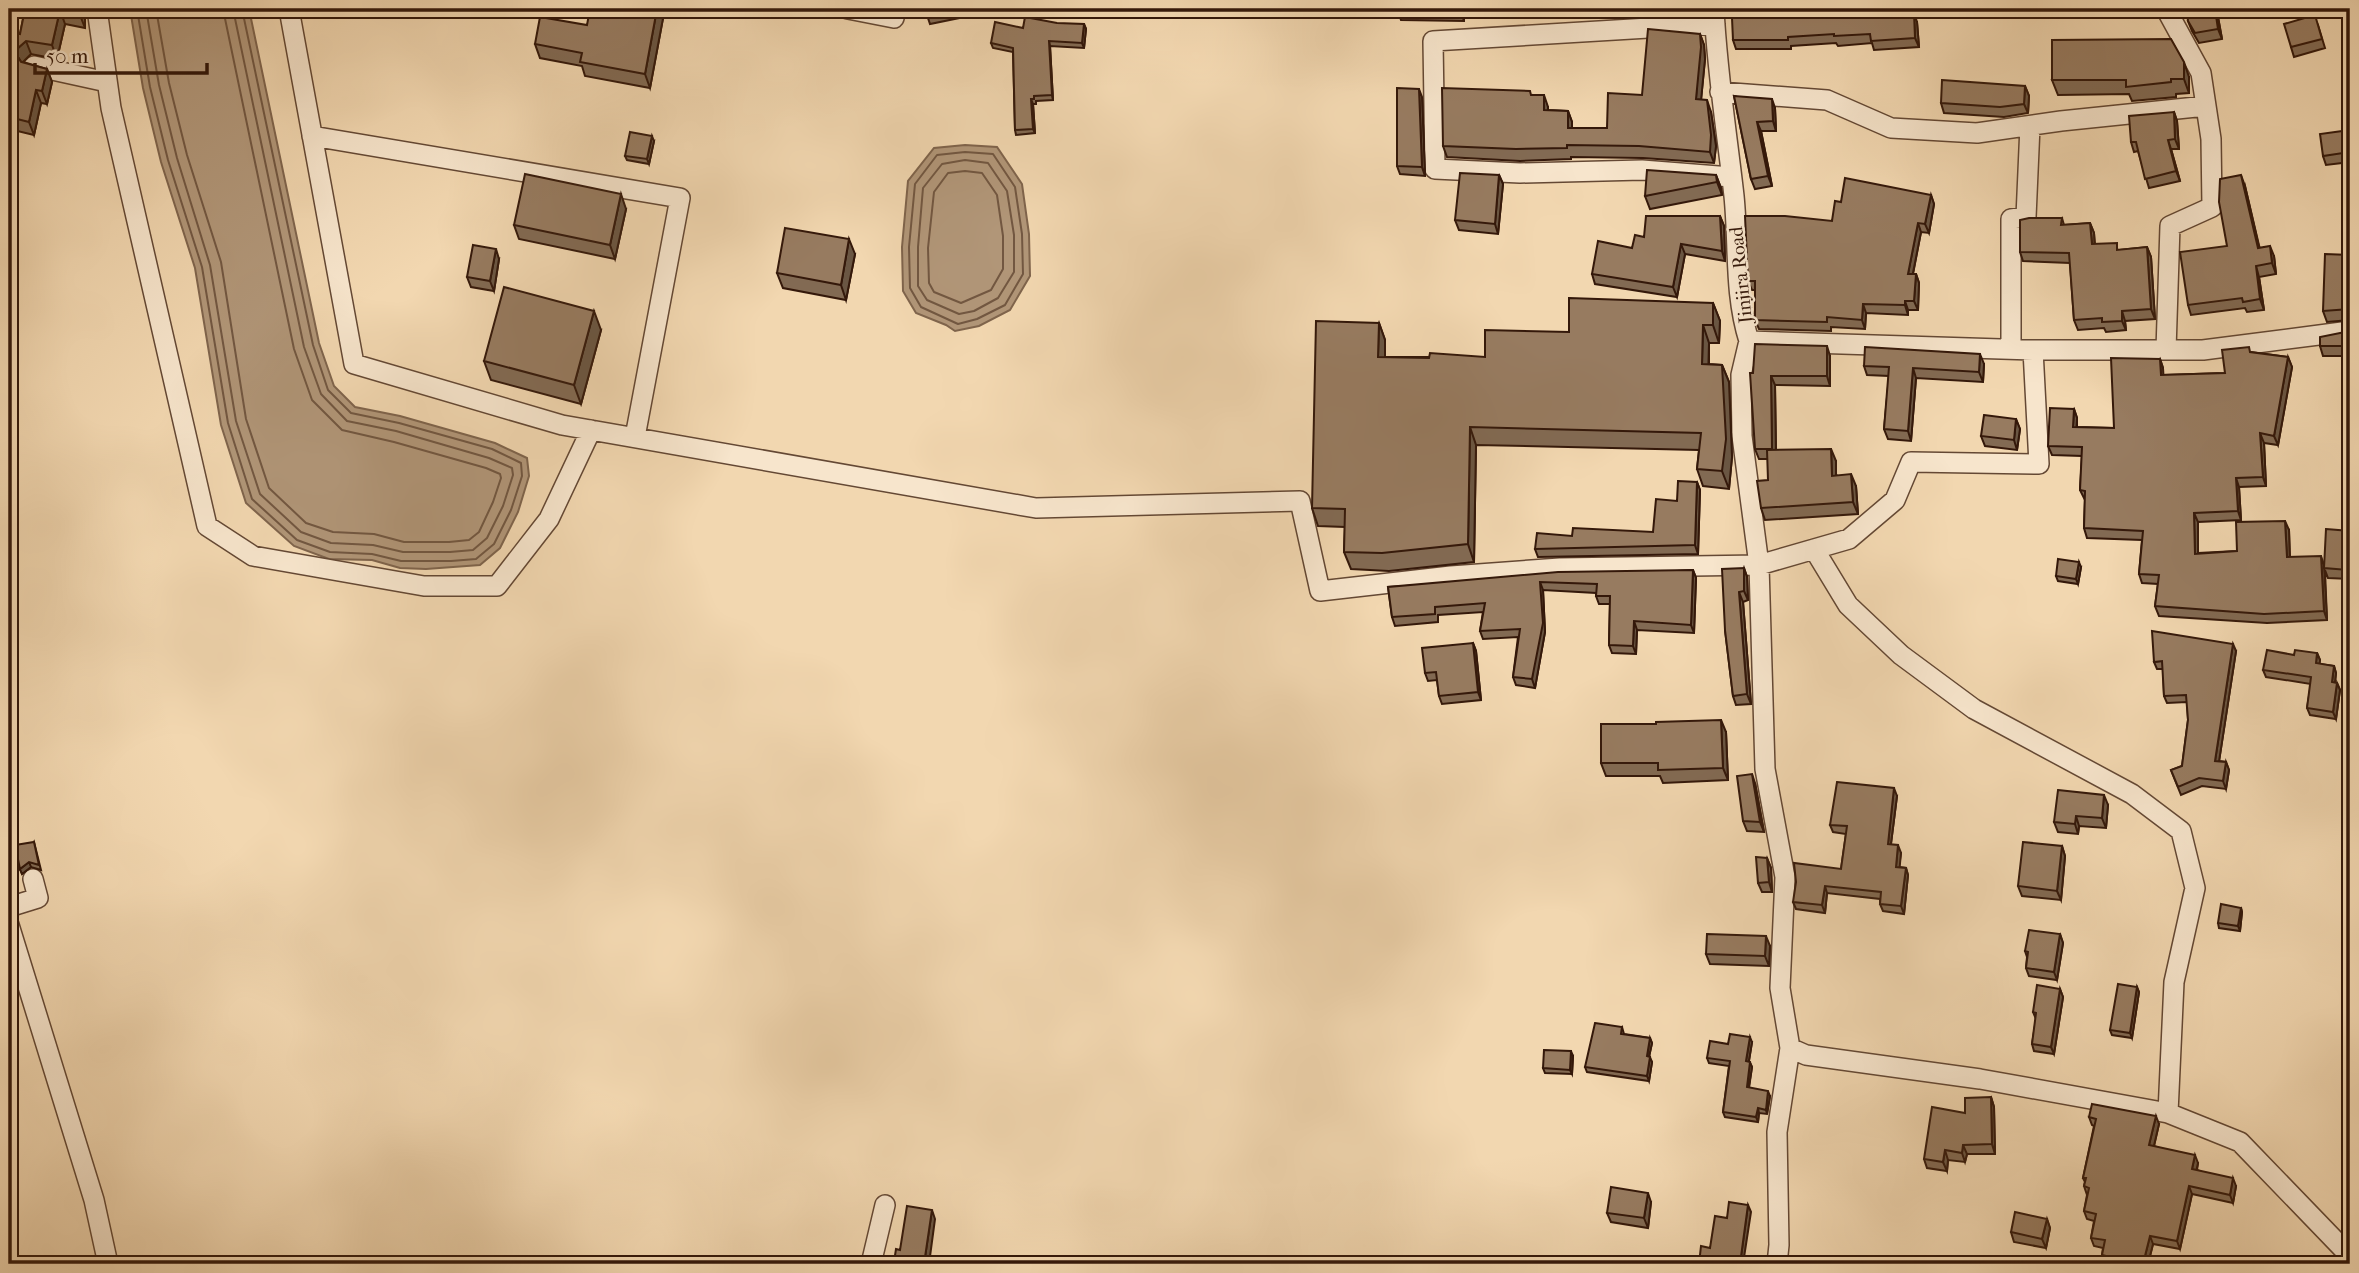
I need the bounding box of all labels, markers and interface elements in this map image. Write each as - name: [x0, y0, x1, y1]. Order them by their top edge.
- scale bar: [35, 32, 206, 76]
- text: 50 m: [46, 44, 89, 68]
- street label: Jinjira Road: [1725, 225, 1757, 326]

